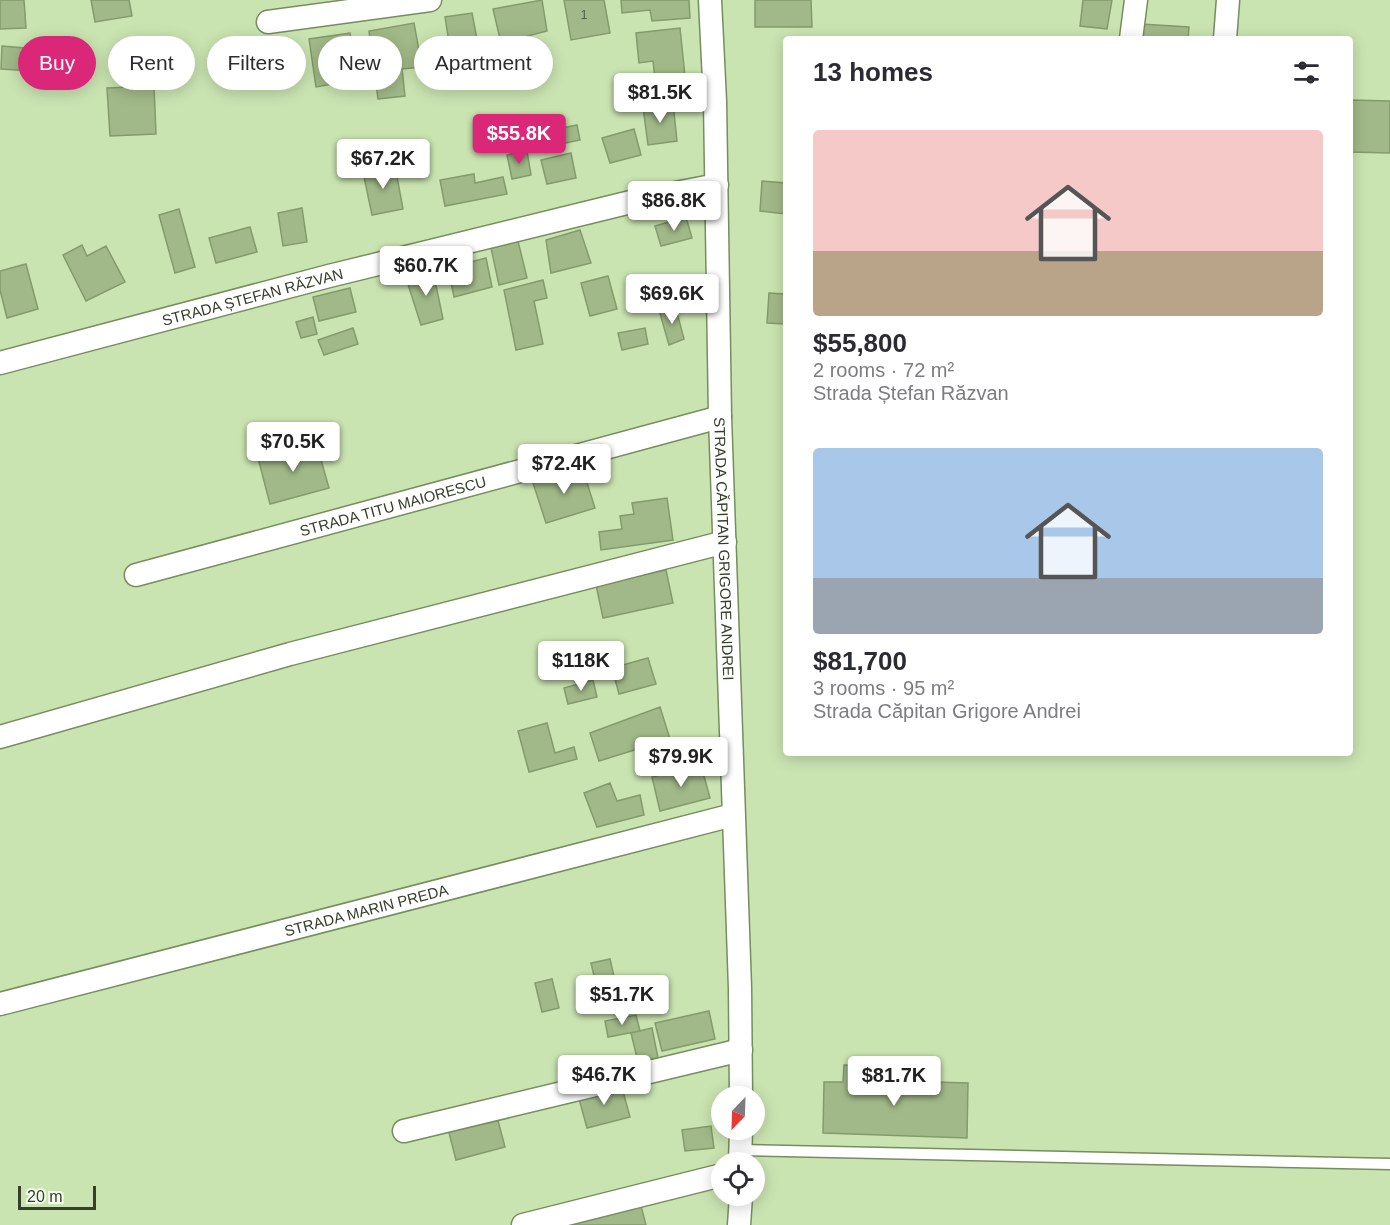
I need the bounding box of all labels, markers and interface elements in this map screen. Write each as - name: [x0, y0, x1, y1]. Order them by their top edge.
- house number: 1: [581, 8, 588, 22]
- chip: Buy: [18, 36, 96, 90]
- chip: Rent: [108, 36, 195, 90]
- chip: Filters: [207, 36, 306, 90]
- chip: New: [318, 36, 402, 90]
- chip: Apartment: [414, 36, 553, 90]
- icon: filters: [1290, 56, 1323, 89]
- text: 13 homes: [813, 57, 933, 87]
- pin: $81.5K: [611, 73, 709, 124]
- text: $81.5K: [628, 81, 692, 103]
- pin: $55.8K: [470, 114, 568, 165]
- text: $55.8K: [487, 122, 551, 144]
- pin: $67.2K: [334, 139, 432, 190]
- text: $67.2K: [351, 147, 415, 169]
- icon: home: [1014, 169, 1122, 277]
- pin: $86.8K: [625, 181, 723, 232]
- text: $86.8K: [642, 189, 706, 211]
- pin: $60.7K: [377, 246, 475, 297]
- text: $60.7K: [394, 254, 458, 276]
- street label: STRADA ȘTEFAN RĂZVAN: [160, 264, 345, 328]
- pin: $69.6K: [623, 274, 721, 325]
- text: $69.6K: [640, 282, 704, 304]
- text: $55,800: [813, 328, 907, 358]
- text: 2 rooms · 72 m²: [813, 359, 954, 381]
- text: Strada Ștefan Răzvan: [813, 382, 1009, 404]
- street label: STRADA CĂPITAN GRIGORE ANDREI: [712, 417, 738, 681]
- pin: $70.5K: [244, 422, 342, 473]
- text: $70.5K: [261, 430, 325, 452]
- pin: $72.4K: [515, 444, 613, 495]
- text: $72.4K: [532, 452, 596, 474]
- street label: STRADA TITU MAIORESCU: [298, 472, 488, 539]
- icon: home: [1014, 487, 1122, 595]
- pin: $118K: [539, 641, 623, 692]
- text: $81,700: [813, 646, 907, 676]
- text: $118K: [552, 649, 610, 671]
- text: 3 rooms · 95 m²: [813, 677, 954, 699]
- text: Strada Căpitan Grigore Andrei: [813, 700, 1081, 722]
- pin: $79.9K: [632, 737, 730, 788]
- text: $79.9K: [649, 745, 713, 767]
- street label: STRADA MARIN PREDA: [282, 880, 450, 939]
- pin: $51.7K: [573, 975, 671, 1026]
- text: $51.7K: [590, 983, 654, 1005]
- pin: $46.7K: [555, 1055, 653, 1106]
- pin: $81.7K: [845, 1056, 943, 1107]
- text: $46.7K: [572, 1063, 636, 1085]
- text: $81.7K: [862, 1064, 926, 1086]
- north arrow: [711, 1086, 765, 1140]
- map controls: [711, 1086, 765, 1206]
- button: locate: [711, 1152, 765, 1206]
- scale bar: [18, 1183, 96, 1210]
- text: 20 m: [27, 1188, 63, 1205]

